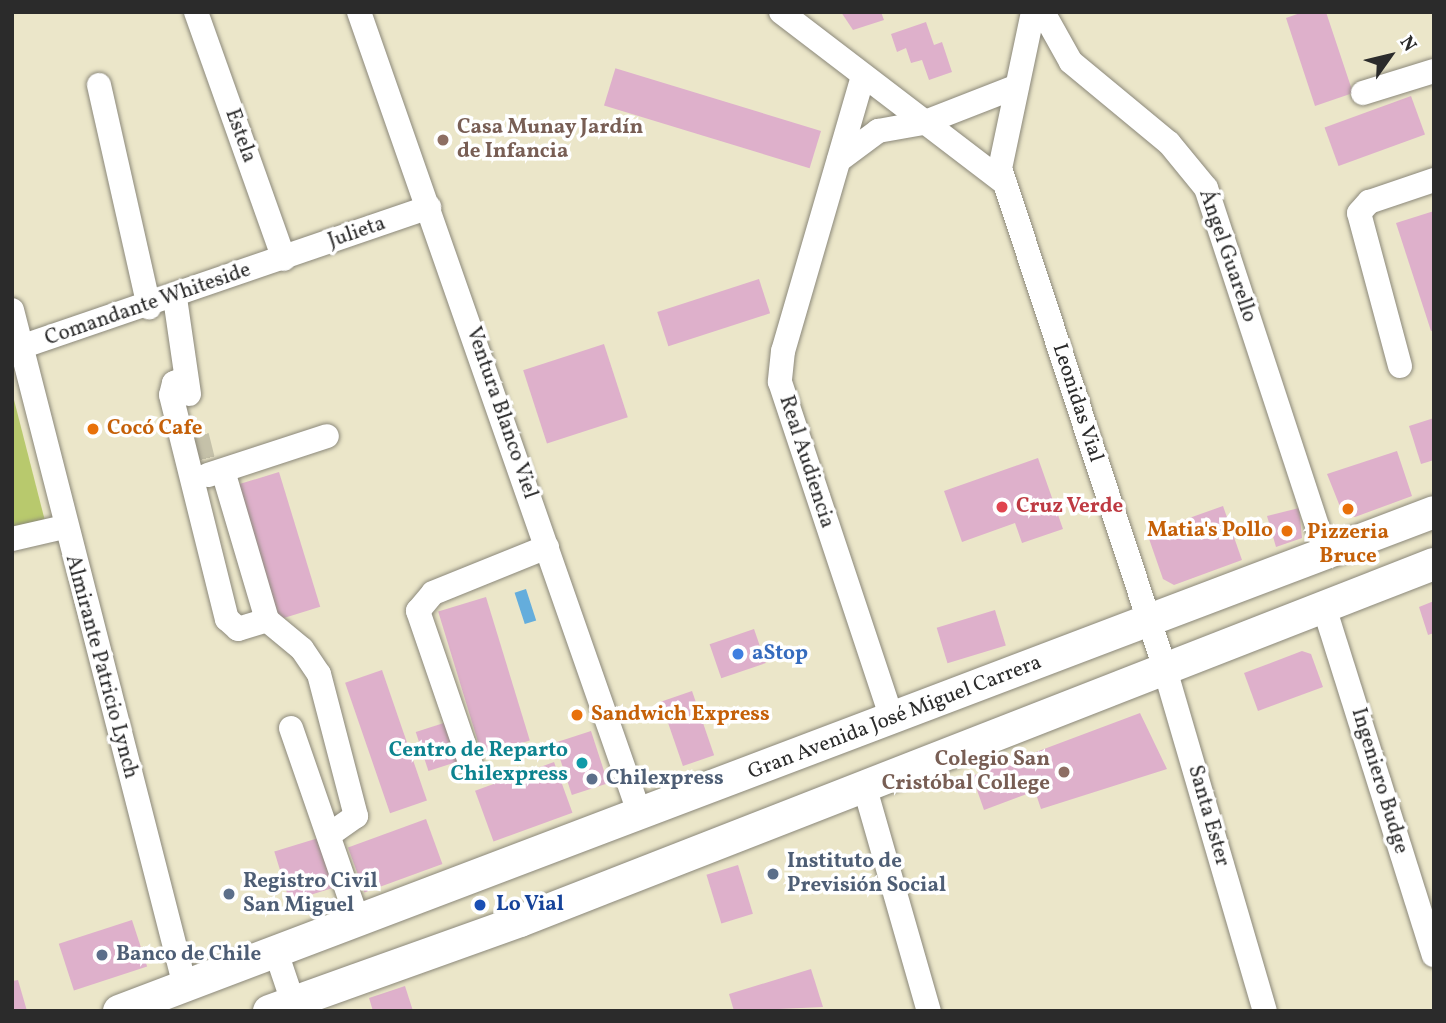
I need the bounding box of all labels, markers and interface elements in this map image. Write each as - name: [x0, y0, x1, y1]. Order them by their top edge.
- north arrow: [1355, 21, 1425, 91]
- text: N: [1393, 31, 1422, 57]
- street label: Estela: [219, 106, 261, 166]
- place label: Casa Munay Jardín de Infancia: [457, 115, 644, 165]
- marker: Casa Munay Jardín de Infancia: [435, 132, 451, 148]
- street label: Ángel Guarello: [1193, 186, 1261, 326]
- street label: Julieta: [325, 211, 389, 255]
- street label: Comandante Whiteside: [42, 258, 254, 352]
- street label: Ventura Blanco Viel: [460, 324, 542, 502]
- street label: Leonidas Vial: [1046, 340, 1108, 466]
- street label: Real Audiencia: [773, 393, 839, 531]
- place label: Cocó Cafe: [107, 416, 202, 442]
- marker: Cocó Cafe: [85, 421, 101, 437]
- place label: Cruz Verde: [1016, 494, 1124, 520]
- marker: Cruz Verde: [994, 499, 1010, 515]
- marker: Pizzeria Bruce: [1340, 501, 1356, 517]
- place label: Matia's Pollo: [1147, 518, 1273, 544]
- place label: Pizzeria Bruce: [1307, 520, 1389, 570]
- marker: Matia's Pollo: [1279, 523, 1295, 539]
- street label: Almirante Patricio Lynch: [59, 552, 143, 782]
- place label: aStop: [752, 641, 808, 667]
- marker: aStop: [730, 646, 746, 662]
- street label: Gran Avenida José Miguel Carrera: [745, 650, 1045, 786]
- place label: Sandwich Express: [591, 702, 770, 728]
- street label: Ingeniero Budge: [1345, 705, 1413, 857]
- marker: Sandwich Express: [569, 707, 585, 723]
- place label: Centro de Reparto Chilexpress: [389, 738, 568, 788]
- place label: Colegio San Cristóbal College: [882, 747, 1050, 797]
- marker: Centro de Reparto Chilexpress: [574, 755, 590, 771]
- street label: Santa Ester: [1182, 762, 1234, 870]
- marker: Colegio San Cristóbal College: [1056, 764, 1072, 780]
- place label: Chilexpress: [606, 766, 724, 792]
- marker: Chilexpress: [584, 771, 600, 787]
- place label: Instituto de Previsión Social: [787, 849, 946, 899]
- marker: Instituto de Previsión Social: [765, 866, 781, 882]
- place label: Registro Civil San Miguel: [243, 869, 378, 919]
- marker: Registro Civil San Miguel: [221, 886, 237, 902]
- place label: Lo Vial: [496, 892, 565, 918]
- marker: Lo Vial: [470, 895, 490, 915]
- place label: Banco de Chile: [116, 942, 261, 968]
- marker: Banco de Chile: [94, 947, 110, 963]

